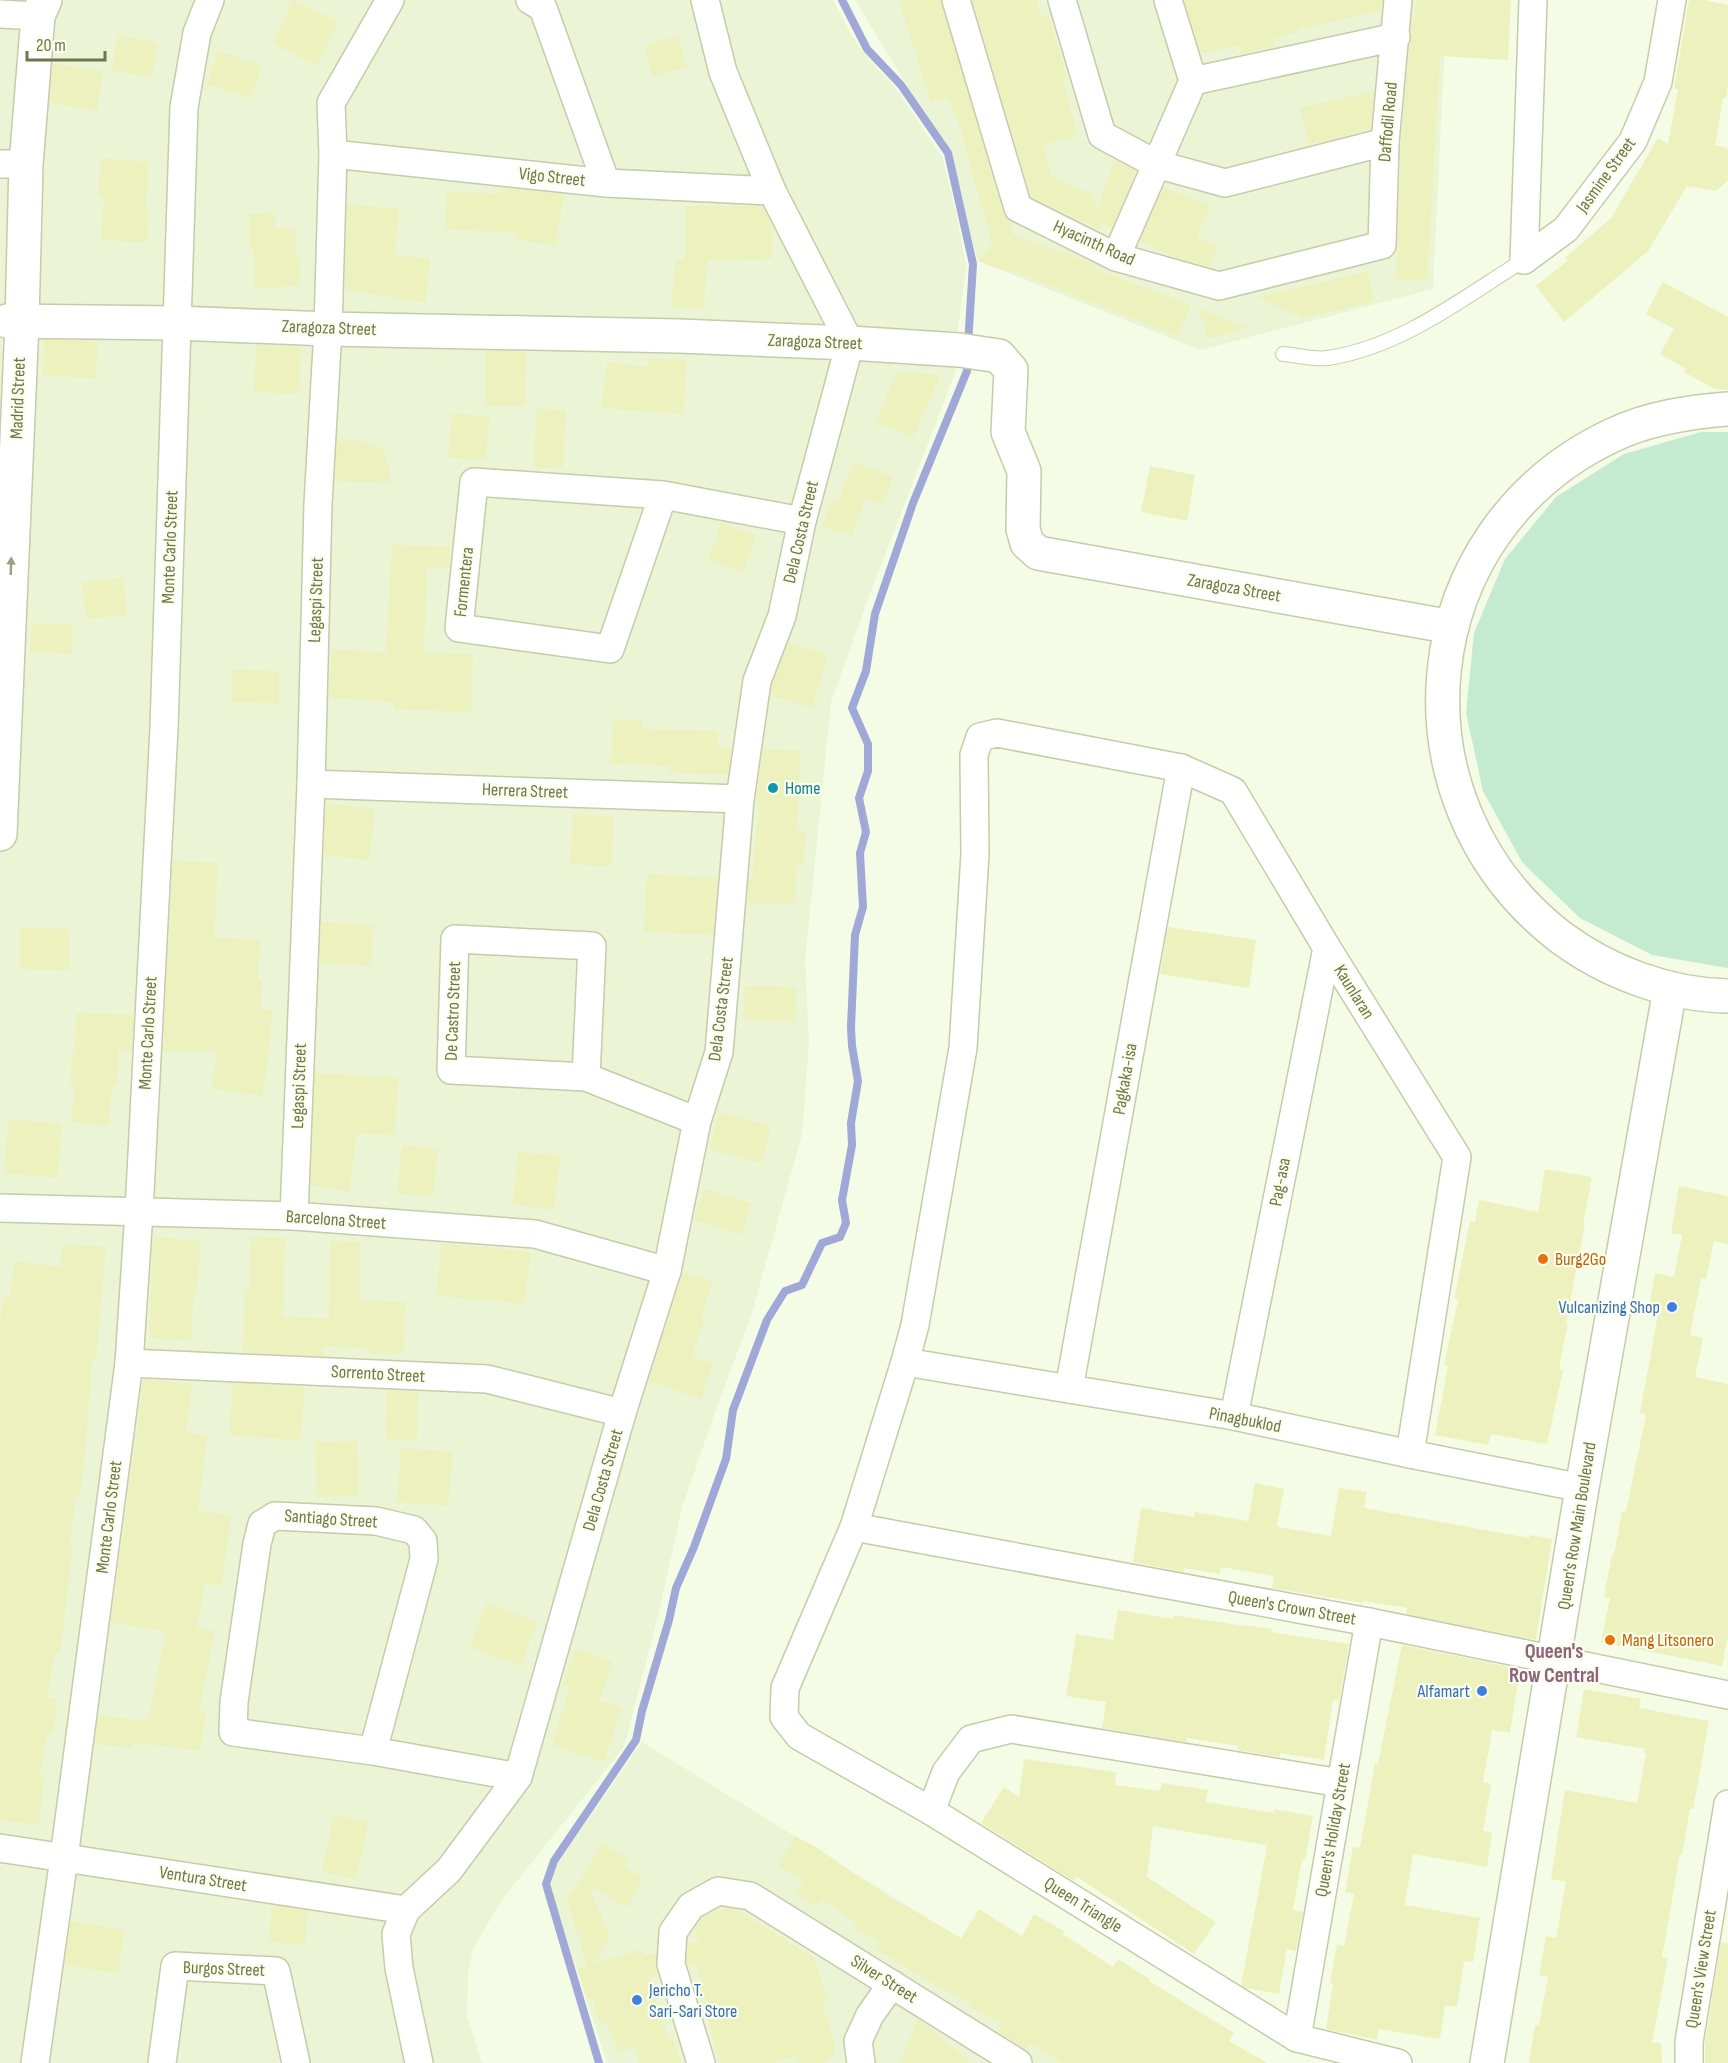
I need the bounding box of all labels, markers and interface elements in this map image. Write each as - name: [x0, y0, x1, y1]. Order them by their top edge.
- scale bar: [27, 24, 105, 62]
- text: 20 m: [36, 35, 66, 56]
- street label: Daffodil Road: [1374, 81, 1402, 163]
- street label: Jasmine Street: [1571, 133, 1641, 217]
- street label: Vigo Street: [518, 163, 587, 191]
- street label: Hyacinth Road: [1050, 216, 1138, 270]
- street label: Zaragoza Street: [281, 316, 377, 340]
- street label: Zaragoza Street: [767, 330, 863, 354]
- street label: Madrid Street: [6, 356, 30, 439]
- street label: Dela Costa Street: [779, 478, 823, 585]
- street label: Monte Carlo Street: [158, 489, 182, 604]
- street label: Formentera: [450, 546, 478, 618]
- one-way arrow: [7, 556, 16, 575]
- street label: Legaspi Street: [304, 556, 328, 643]
- street label: Zaragoza Street: [1186, 569, 1283, 607]
- place label: Home: [785, 778, 820, 799]
- street label: Herrera Street: [482, 779, 569, 803]
- marker: Home: [766, 781, 780, 795]
- street label: Dela Costa Street: [704, 955, 738, 1062]
- street label: De Castro Street: [441, 960, 465, 1061]
- street label: Kaunlaran: [1329, 961, 1379, 1023]
- street label: Monte Carlo Street: [135, 975, 161, 1090]
- street label: Pagkaka-isa: [1108, 1041, 1142, 1116]
- street label: Legaspi Street: [287, 1042, 311, 1129]
- street label: Pag-asa: [1265, 1156, 1295, 1208]
- street label: Barcelona Street: [285, 1206, 387, 1234]
- place label: Burg2Go: [1555, 1249, 1606, 1270]
- marker: Burg2Go: [1536, 1252, 1550, 1266]
- place label: Vulcanizing Shop: [1558, 1297, 1660, 1318]
- marker: Vulcanizing Shop: [1665, 1300, 1679, 1314]
- street label: Sorrento Street: [331, 1361, 426, 1387]
- street label: Pinagbuklod: [1207, 1403, 1283, 1437]
- street label: Dela Costa Street: [578, 1426, 628, 1533]
- street label: Queen's Row Main Boulevard: [1553, 1441, 1601, 1611]
- street label: Monte Carlo Street: [92, 1459, 126, 1575]
- street label: Santiago Street: [284, 1505, 379, 1533]
- street label: Queen's Crown Street: [1226, 1586, 1358, 1630]
- place label: Mang Litsonero: [1622, 1630, 1714, 1651]
- marker: Mang Litsonero: [1603, 1633, 1617, 1647]
- district label: Queen's Row Central: [1509, 1639, 1599, 1688]
- place label: Alfamart: [1416, 1681, 1471, 1702]
- marker: Alfamart: [1475, 1684, 1489, 1698]
- street label: Queen's Holiday Street: [1311, 1761, 1355, 1899]
- street label: Ventura Street: [158, 1862, 249, 1896]
- street label: Queen Triangle: [1040, 1873, 1126, 1937]
- street label: Queen's View Street: [1681, 1908, 1721, 2030]
- street label: Silver Street: [847, 1950, 922, 2008]
- street label: Burgos Street: [183, 1957, 266, 1981]
- place label: Jericho T. Sari-Sari Store: [648, 1980, 737, 2022]
- marker: Jericho T. Sari-Sari Store: [630, 1993, 644, 2007]

